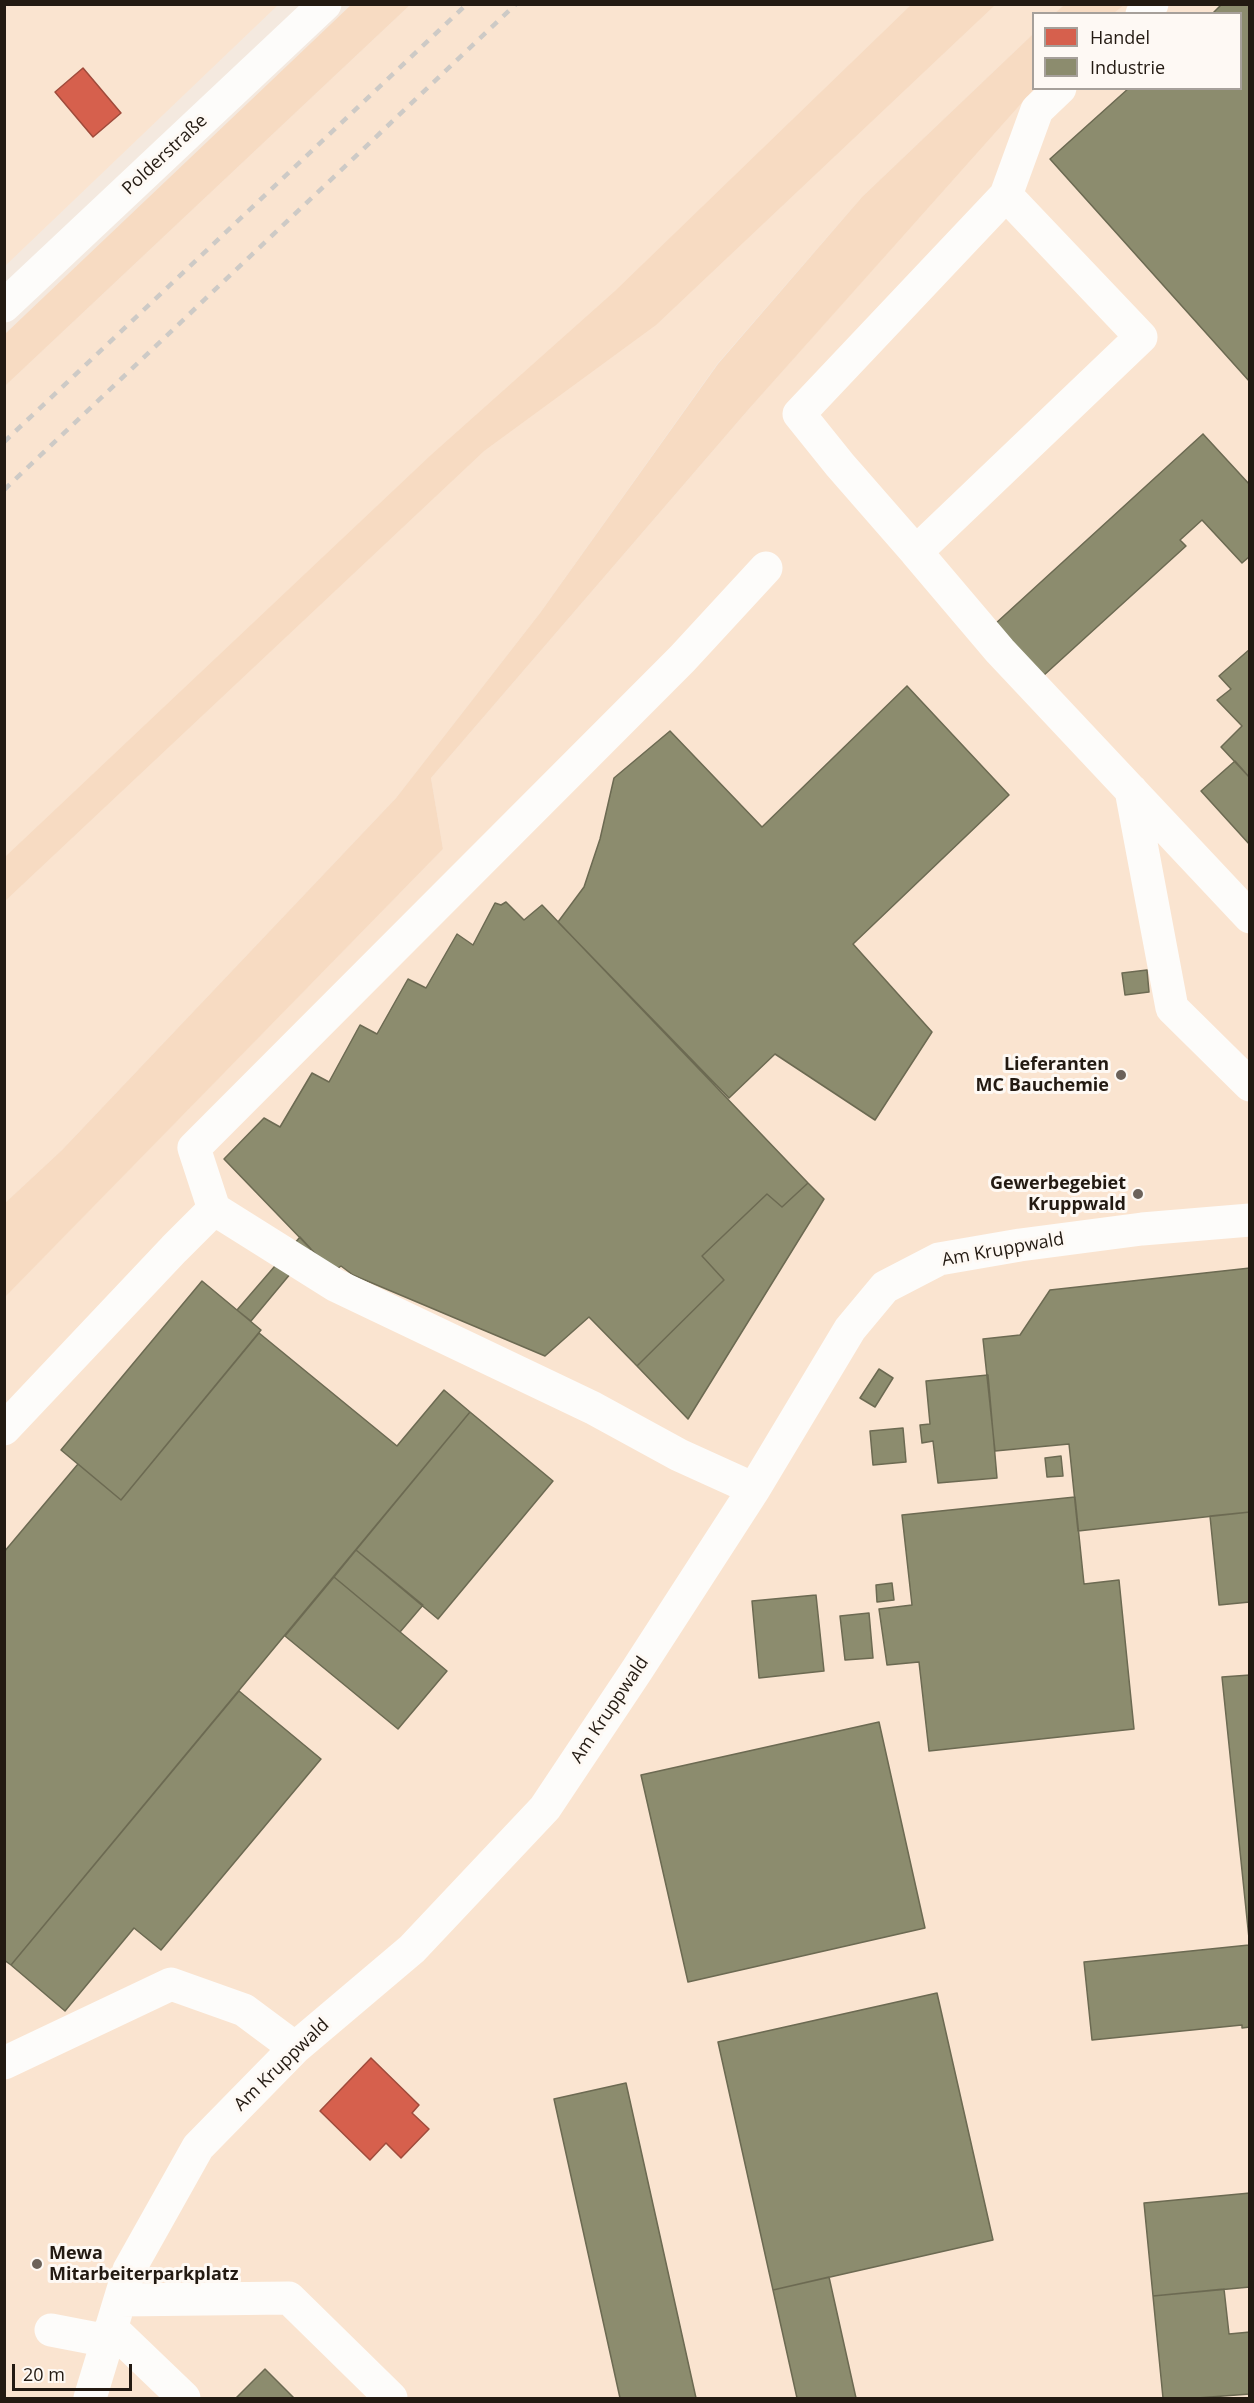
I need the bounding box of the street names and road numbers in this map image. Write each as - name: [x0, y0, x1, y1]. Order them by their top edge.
- street label: Polderstraße: [118, 110, 212, 200]
- street label: Am Kruppwald: [940, 1229, 1066, 1271]
- street label: Am Kruppwald: [566, 1653, 654, 1767]
- street label: Am Kruppwald: [230, 2014, 334, 2116]

